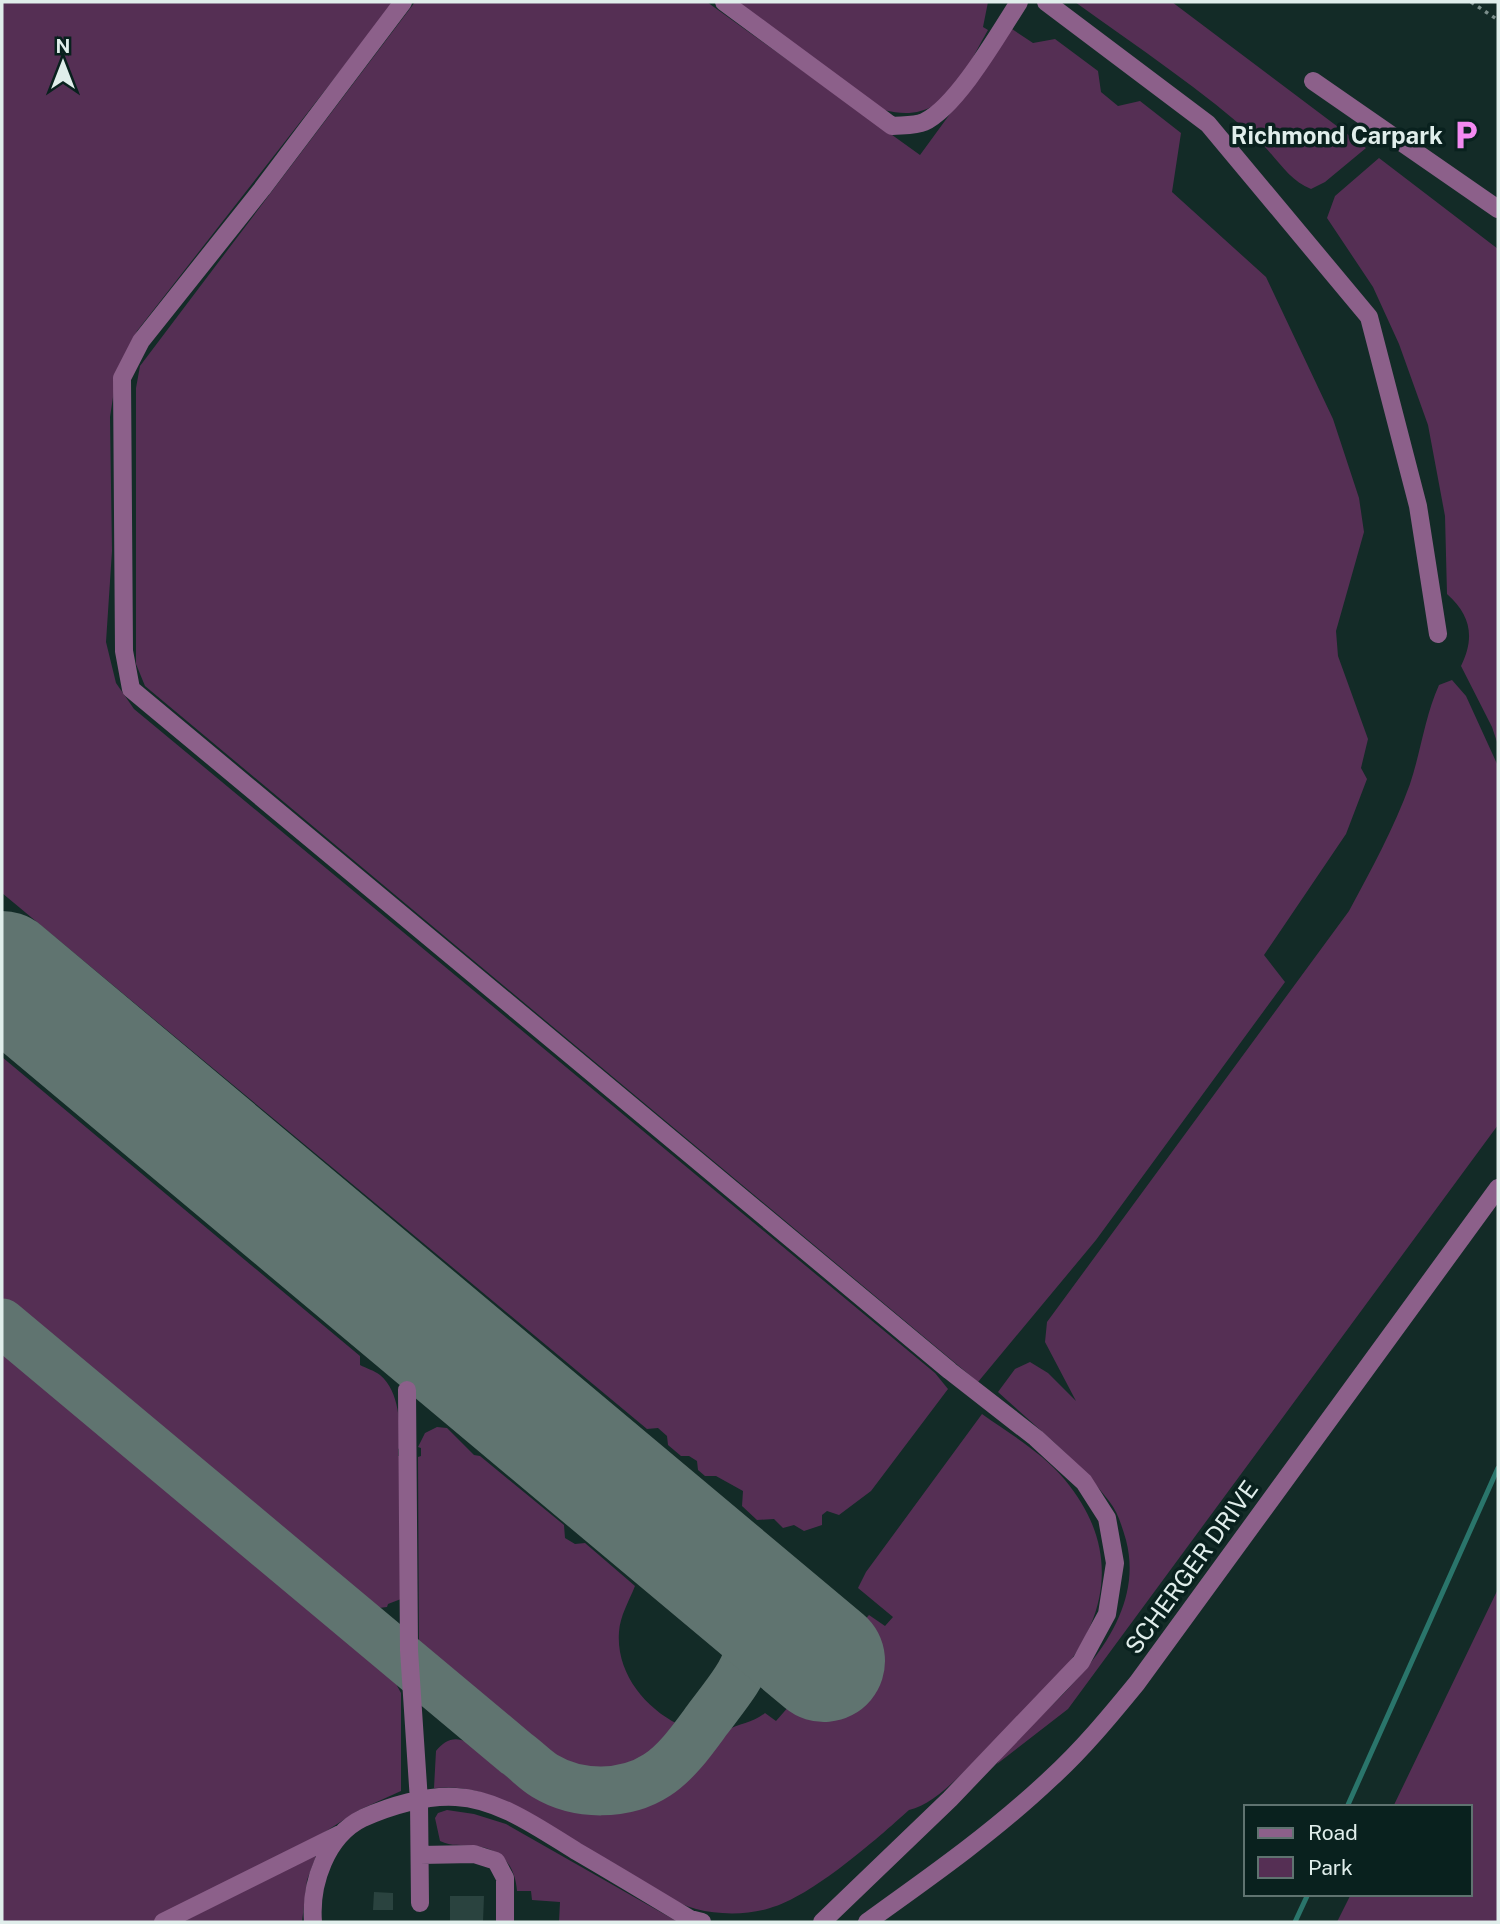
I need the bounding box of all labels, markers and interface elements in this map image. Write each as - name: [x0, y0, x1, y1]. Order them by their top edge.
- north arrow: [28, 28, 98, 98]
- text: N: [56, 35, 70, 57]
- parking icon: Richmond Carpark: [1449, 118, 1483, 152]
- place label: Richmond Carpark: [1231, 121, 1443, 149]
- street label: SCHERGER DRIVE: [1119, 1475, 1263, 1659]
- legend: [1244, 1805, 1472, 1896]
- text: Road: [1308, 1820, 1358, 1845]
- text: Park: [1308, 1855, 1353, 1880]

